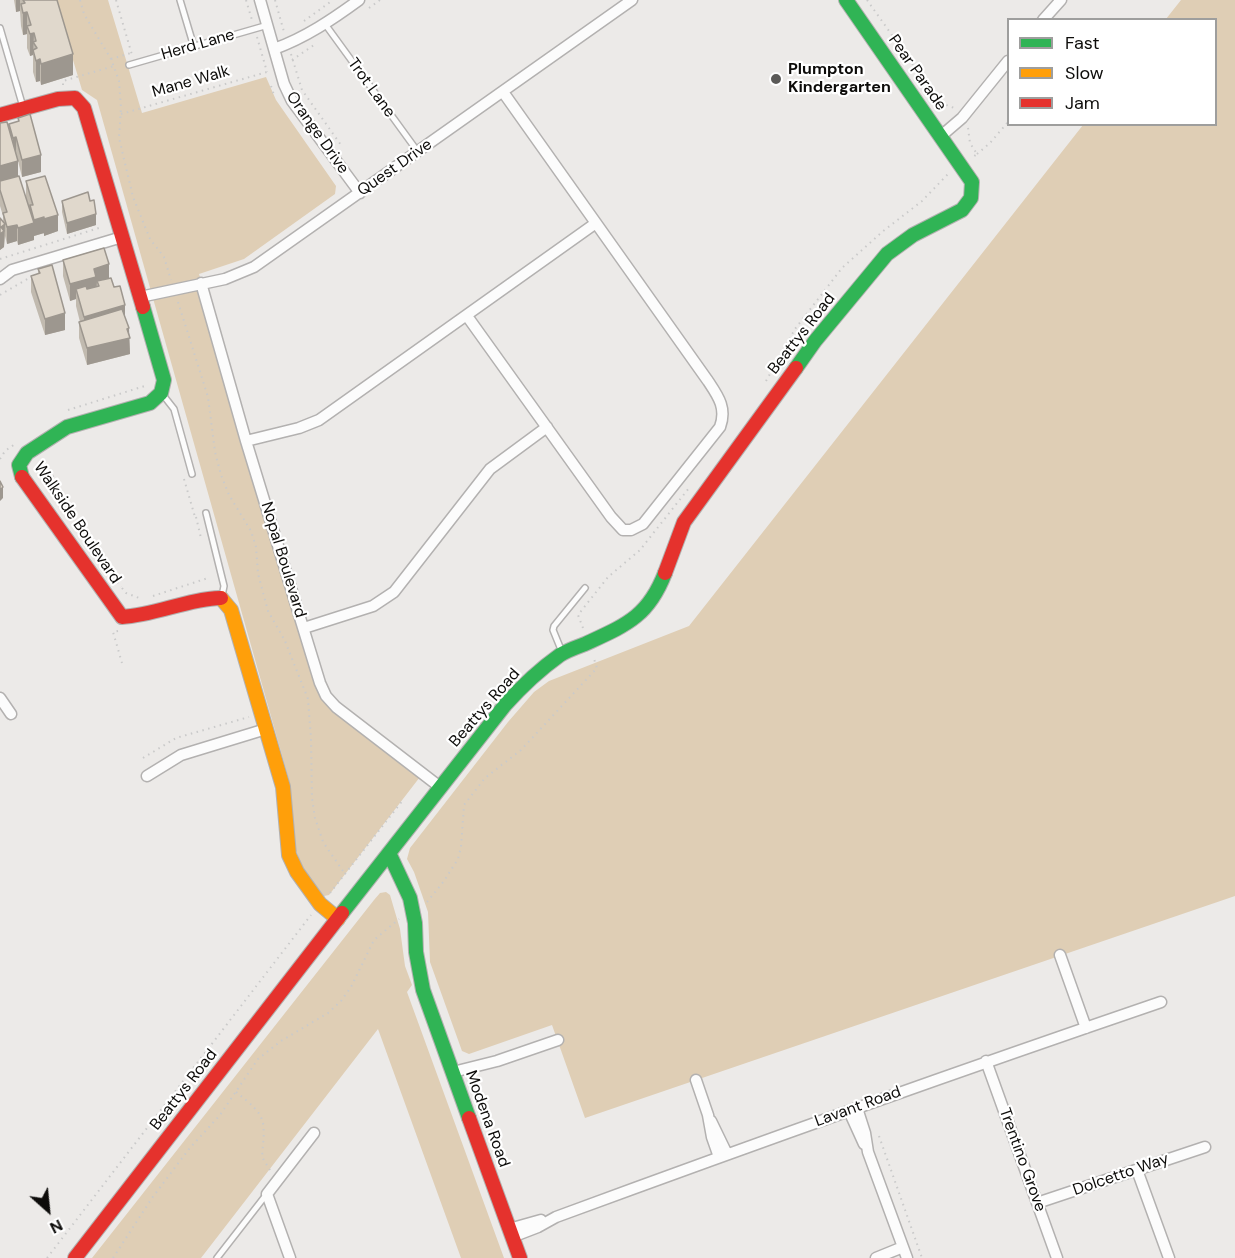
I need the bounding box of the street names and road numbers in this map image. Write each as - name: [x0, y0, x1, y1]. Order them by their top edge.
- street label: Herd Lane: [159, 25, 237, 65]
- street label: Pear Parade: [884, 31, 950, 115]
- street label: Trot Lane: [343, 55, 399, 121]
- street label: Mane Walk: [150, 62, 232, 102]
- street label: Orange Drive: [282, 88, 352, 178]
- street label: Quest Drive: [354, 135, 436, 201]
- street label: Beattys Road: [764, 290, 840, 378]
- street label: Walkside Boulevard: [29, 458, 125, 588]
- street label: Nopal Boulevard: [256, 500, 310, 620]
- street label: Beattys Road: [446, 665, 524, 751]
- street label: Beattys Road: [146, 1046, 222, 1134]
- street label: Modena Road: [461, 1068, 513, 1170]
- street label: Lavant Road: [812, 1082, 904, 1132]
- street label: Trentino Grove: [994, 1106, 1050, 1214]
- street label: Dolcetto Way: [1071, 1150, 1171, 1200]

